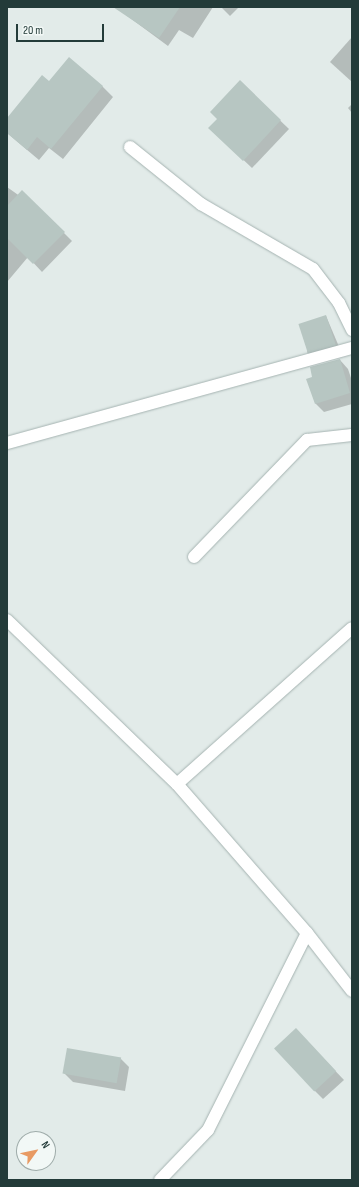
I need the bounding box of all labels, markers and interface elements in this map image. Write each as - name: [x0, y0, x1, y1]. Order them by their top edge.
- scale bar: [18, 16, 106, 42]
- text: 20 m: [23, 23, 43, 38]
- north arrow: [16, 1131, 56, 1171]
- text: N: [39, 1139, 53, 1151]

